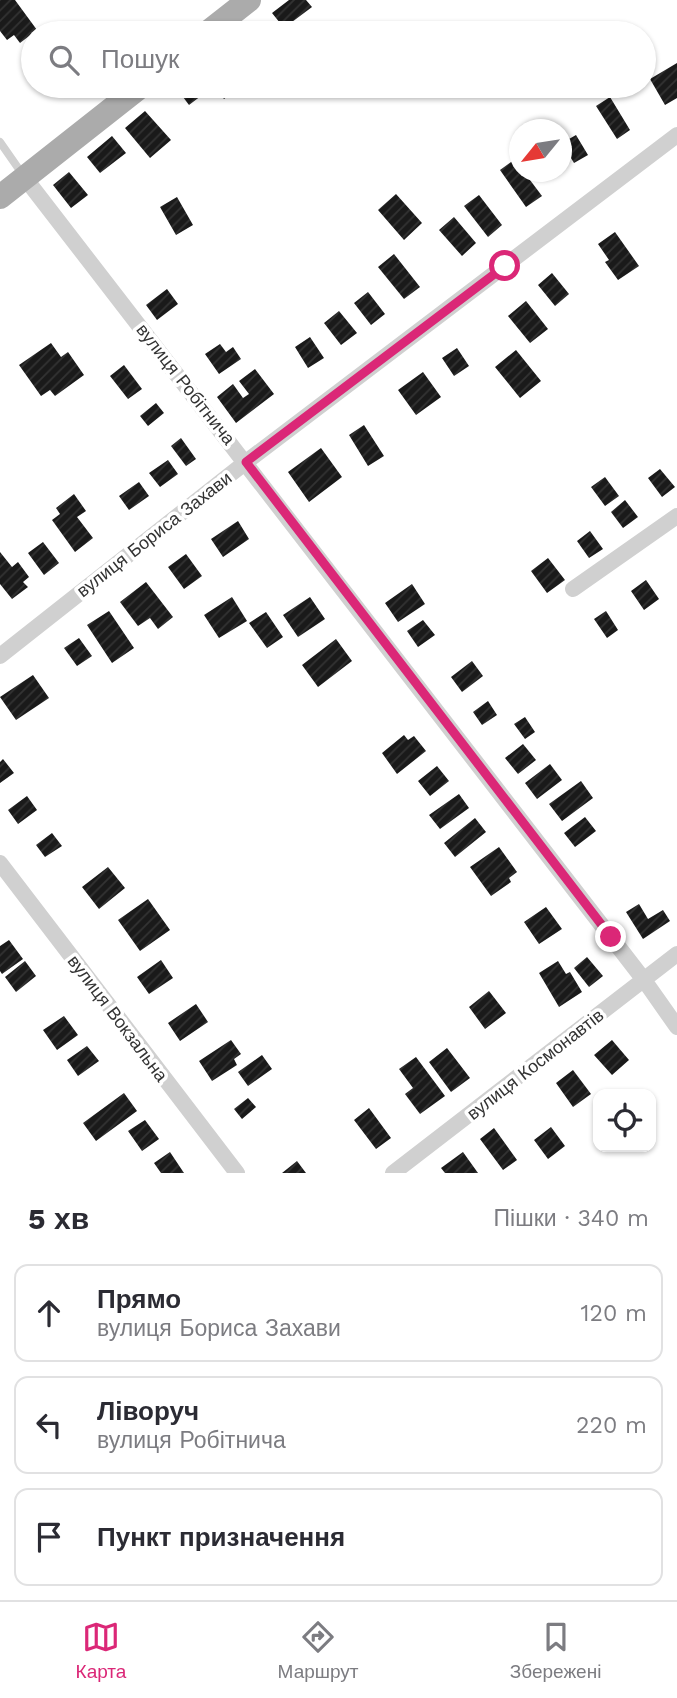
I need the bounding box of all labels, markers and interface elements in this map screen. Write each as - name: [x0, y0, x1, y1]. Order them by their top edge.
- search box: [21, 21, 656, 98]
- icon: search: [45, 41, 83, 79]
- text: Пошук: [101, 44, 179, 74]
- north arrow: [509, 119, 572, 182]
- route start: [489, 250, 520, 281]
- street label: вулиця Робітнича: [132, 319, 240, 449]
- street label: вулиця Бориса Захави: [72, 467, 236, 601]
- route end: [595, 921, 626, 952]
- street label: вулиця Вокзальна: [64, 951, 173, 1086]
- street label: вулиця Космонавтів: [463, 1004, 607, 1124]
- map controls: [593, 1089, 656, 1152]
- button: locate: [593, 1089, 656, 1152]
- text: 5 хв: [28, 1201, 89, 1236]
- text: Пішки · 340 m: [494, 1205, 649, 1232]
- text: Прямо: [97, 1284, 181, 1314]
- icon: ahead: [30, 1294, 68, 1332]
- text: 120 m: [581, 1300, 647, 1327]
- text: вулиця Бориса Захави: [97, 1315, 341, 1342]
- text: Ліворуч: [97, 1396, 199, 1426]
- icon: left: [30, 1406, 68, 1444]
- text: 220 m: [576, 1412, 647, 1439]
- text: вулиця Робітнича: [97, 1427, 286, 1454]
- icon: arrive: [30, 1518, 68, 1556]
- text: Пункт призначення: [97, 1522, 345, 1552]
- tab: Карта: [76, 1618, 126, 1683]
- tab: Маршрут: [278, 1618, 359, 1683]
- tab: Збережені: [510, 1618, 601, 1683]

